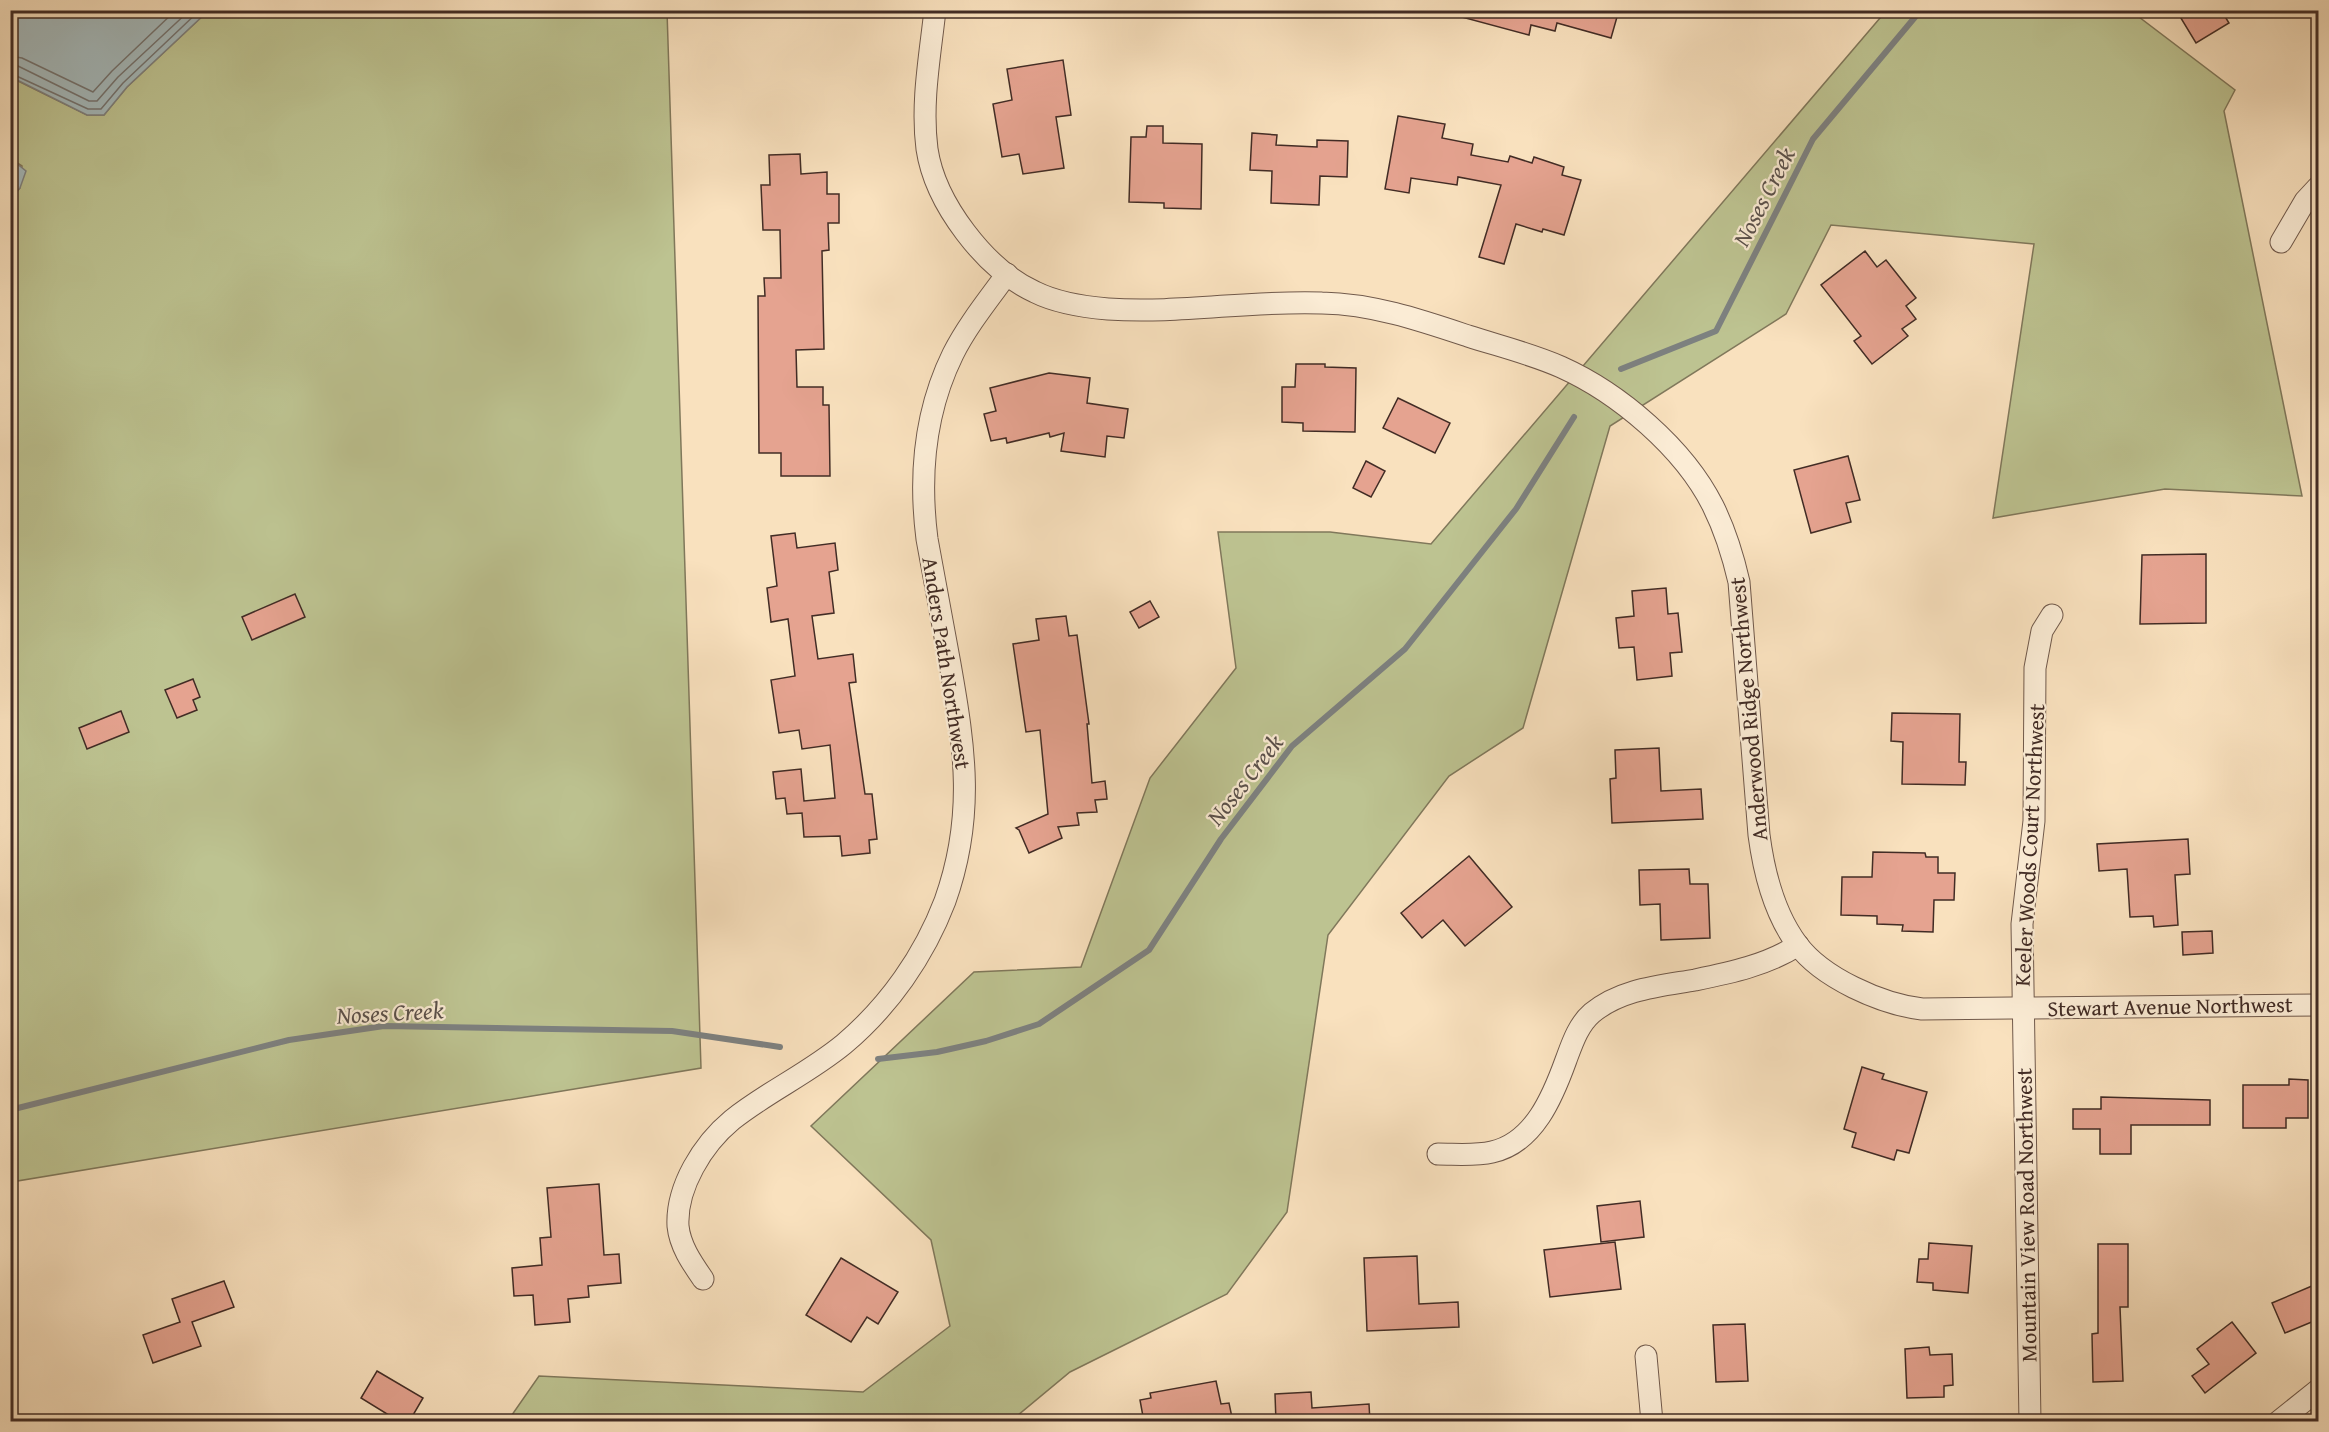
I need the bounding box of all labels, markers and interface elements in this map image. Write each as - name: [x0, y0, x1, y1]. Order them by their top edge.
- water label: Noses Creek: [1723, 141, 1803, 253]
- street label: Anders Path Northwest: [914, 555, 980, 772]
- street label: Anderwood Ridge Northwest: [1721, 576, 1775, 842]
- street label: Keeler Woods Court Northwest: [2006, 702, 2052, 987]
- water label: Noses Creek: [1197, 727, 1291, 833]
- street label: Stewart Avenue Northwest: [2047, 988, 2293, 1024]
- water label: Noses Creek: [335, 992, 444, 1033]
- street label: Mountain View Road Northwest: [2007, 1067, 2045, 1362]

